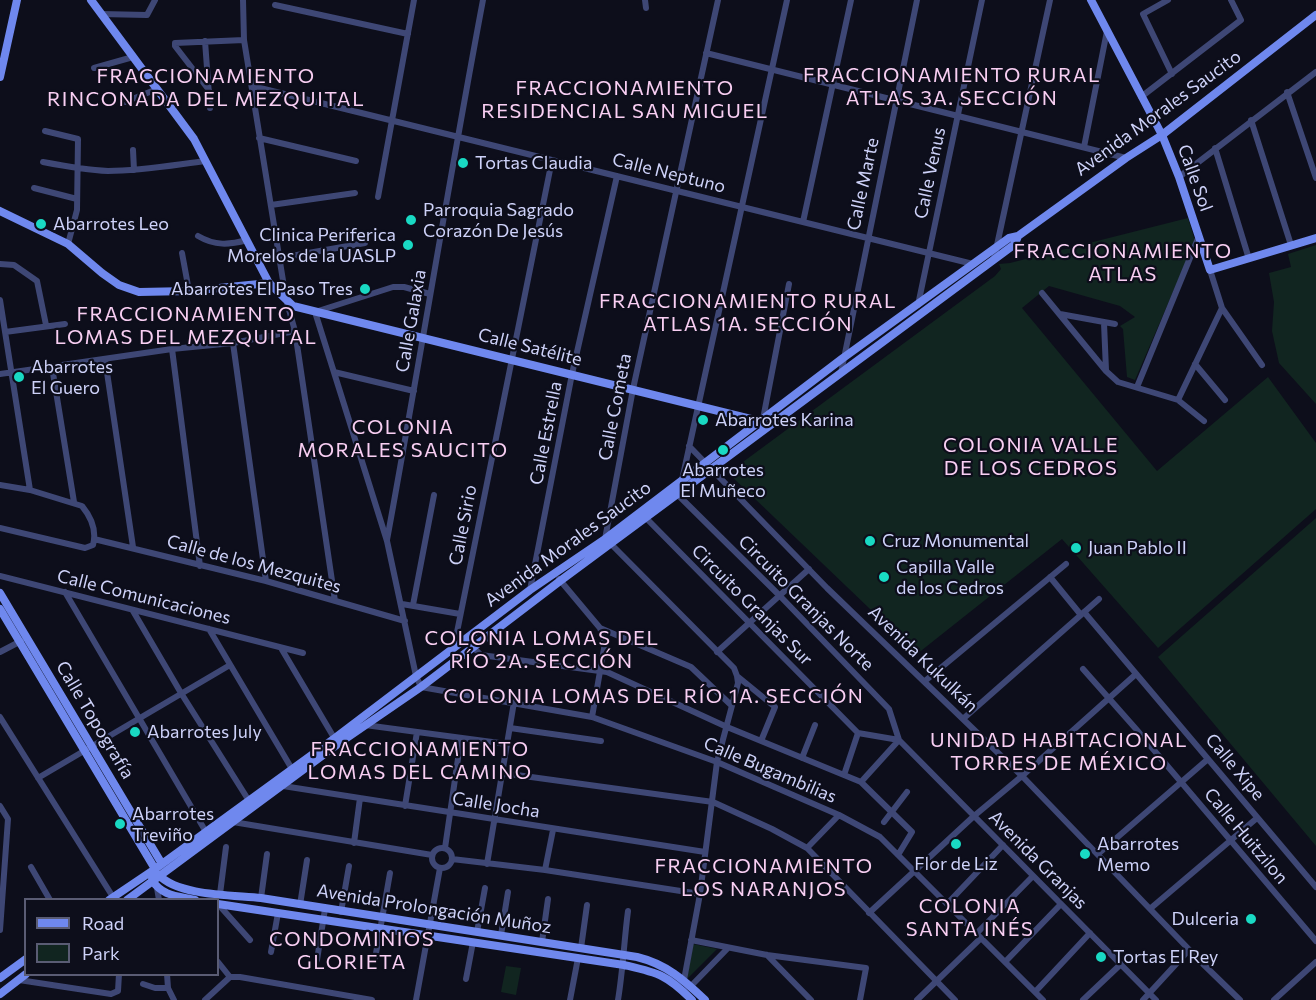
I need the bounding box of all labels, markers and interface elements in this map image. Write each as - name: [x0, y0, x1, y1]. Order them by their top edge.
- street label: Avenida Morales Saucito: [1071, 45, 1245, 181]
- district label: FRACCIONAMIENTO RURAL ATLAS 3A. SECCIÓN: [803, 63, 1101, 110]
- district label: FRACCIONAMIENTO RINCONADA DEL MEZQUITAL: [47, 64, 365, 111]
- district label: FRACCIONAMIENTO RESIDENCIAL SAN MIGUEL: [481, 76, 769, 123]
- street label: Calle Venus: [910, 125, 950, 221]
- street label: Calle Marte: [843, 136, 883, 232]
- street label: Calle Sol: [1173, 142, 1217, 214]
- street label: Calle Neptuno: [610, 148, 728, 198]
- place label: Tortas Claudia: [475, 152, 592, 174]
- marker: Tortas Claudia: [456, 156, 470, 170]
- place label: Parroquia Sagrado Corazón De Jesús: [423, 199, 574, 242]
- place label: Abarrotes Leo: [53, 213, 169, 235]
- marker: Parroquia Sagrado Corazón De Jesús: [404, 213, 418, 227]
- marker: Abarrotes Leo: [34, 217, 48, 231]
- place label: Clinica Periferica Morelos de la UASLP: [227, 224, 396, 266]
- marker: Clinica Periferica Morelos de la UASLP: [401, 238, 415, 252]
- district label: FRACCIONAMIENTO ATLAS: [1014, 239, 1232, 286]
- street label: Calle Galaxia: [391, 268, 431, 374]
- place label: Abarrotes El Paso Tres: [171, 278, 353, 300]
- marker: Abarrotes El Paso Tres: [358, 282, 372, 296]
- district label: FRACCIONAMIENTO RURAL ATLAS 1A. SECCIÓN: [599, 289, 897, 336]
- district label: FRACCIONAMIENTO LOMAS DEL MEZQUITAL: [55, 302, 317, 349]
- street label: Calle Satélite: [476, 324, 584, 370]
- street label: Calle Cometa: [594, 352, 636, 462]
- place label: Abarrotes El Guero: [31, 356, 113, 398]
- marker: Abarrotes El Guero: [12, 370, 26, 384]
- street label: Calle Estrella: [525, 379, 567, 487]
- place label: Abarrotes Karina: [715, 409, 854, 431]
- marker: Abarrotes Karina: [696, 413, 710, 427]
- district label: COLONIA MORALES SAUCITO: [297, 415, 509, 462]
- district label: COLONIA VALLE DE LOS CEDROS: [943, 433, 1119, 480]
- marker: Abarrotes El Muñeco: [716, 443, 730, 457]
- place label: Abarrotes El Muñeco: [680, 459, 766, 502]
- street label: Avenida Morales Saucito: [481, 476, 655, 612]
- street label: Calle Sirio: [445, 483, 481, 567]
- street label: Calle de los Mezquites: [164, 530, 344, 598]
- place label: Cruz Monumental: [882, 530, 1029, 552]
- street label: Circuito Granjas Norte: [734, 531, 878, 675]
- marker: Cruz Monumental: [863, 534, 877, 548]
- place label: Juan Pablo II: [1088, 537, 1187, 559]
- street label: Circuito Granjas Sur: [687, 540, 817, 670]
- marker: Juan Pablo II: [1069, 541, 1083, 555]
- place label: Capilla Valle de los Cedros: [896, 556, 1004, 598]
- street label: Calle Comunicaciones: [55, 565, 233, 629]
- marker: Capilla Valle de los Cedros: [877, 570, 891, 584]
- street label: Avenida Kukulkán: [864, 601, 982, 717]
- district label: COLONIA LOMAS DEL RÍO 2A. SECCIÓN: [425, 626, 659, 673]
- street label: Calle Topografía: [51, 657, 139, 783]
- district label: COLONIA LOMAS DEL RÍO 1A. SECCIÓN: [444, 684, 864, 708]
- place label: Abarrotes July: [147, 721, 262, 743]
- marker: Abarrotes July: [128, 725, 142, 739]
- district label: UNIDAD HABITACIONAL TORRES DE MÉXICO: [930, 728, 1188, 775]
- street label: Calle Xipe: [1201, 729, 1269, 805]
- street label: Calle Bugambilias: [700, 732, 840, 808]
- district label: FRACCIONAMIENTO LOMAS DEL CAMINO: [307, 737, 533, 784]
- street label: Calle Huitzilon: [1200, 784, 1292, 888]
- street label: Calle Jocha: [451, 787, 541, 823]
- place label: Abarrotes Treviño: [132, 803, 214, 846]
- street label: Avenida Granjas: [984, 806, 1092, 914]
- marker: Abarrotes Treviño: [113, 817, 127, 831]
- place label: Abarrotes Memo: [1097, 833, 1179, 876]
- marker: Flor de Liz: [949, 837, 963, 851]
- marker: Abarrotes Memo: [1078, 847, 1092, 861]
- place label: Flor de Liz: [914, 853, 998, 875]
- district label: FRACCIONAMIENTO LOS NARANJOS: [655, 854, 873, 901]
- street label: Avenida Prolongación Muñoz: [315, 880, 553, 938]
- district label: COLONIA SANTA INÉS: [906, 894, 1034, 941]
- legend: [24, 898, 219, 976]
- place label: Dulceria: [1171, 908, 1239, 930]
- text: Road: [82, 912, 124, 934]
- marker: Dulceria: [1244, 912, 1258, 926]
- district label: CONDOMINIOS GLORIETA: [269, 927, 435, 974]
- text: Park: [82, 942, 120, 964]
- place label: Tortas El Rey: [1113, 946, 1218, 968]
- marker: Tortas El Rey: [1094, 950, 1108, 964]

